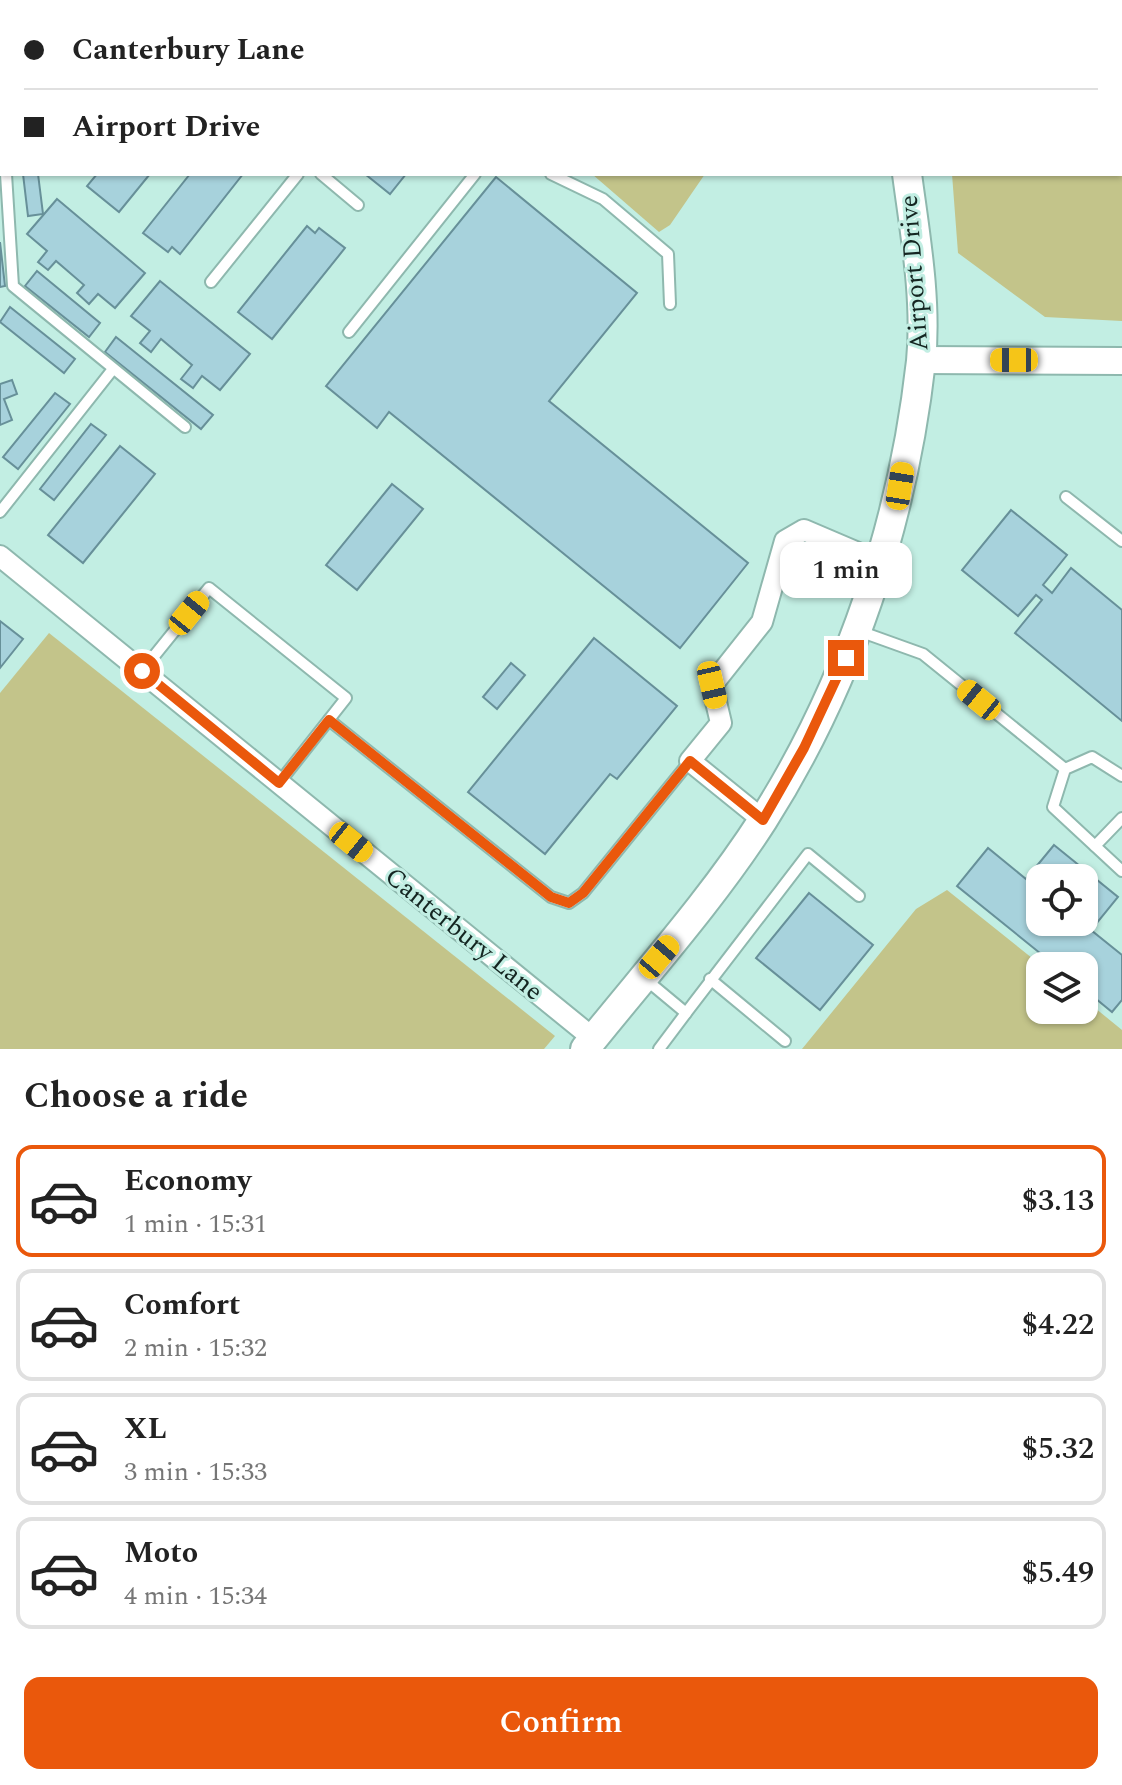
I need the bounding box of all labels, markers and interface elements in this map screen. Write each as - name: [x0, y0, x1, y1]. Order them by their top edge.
- text: Canterbury Lane: [72, 27, 305, 73]
- text: Airport Drive: [72, 104, 260, 150]
- street label: Airport Drive: [889, 194, 939, 352]
- car: [990, 348, 1038, 372]
- car: [884, 460, 916, 512]
- callout: 1 min: [780, 542, 912, 598]
- text: 1 min: [812, 550, 880, 590]
- car: [165, 587, 213, 639]
- route end: [828, 640, 864, 676]
- route start: [124, 653, 160, 689]
- car: [695, 659, 729, 711]
- car: [953, 676, 1005, 724]
- car: [325, 818, 377, 866]
- street label: Canterbury Lane: [376, 857, 552, 1011]
- map controls: [1026, 864, 1098, 1024]
- button: locate: [1026, 864, 1098, 936]
- car: [634, 931, 684, 983]
- button: layers: [1026, 952, 1098, 1024]
- text: Choose a ride: [24, 1069, 248, 1124]
- text: Economy: [124, 1158, 251, 1204]
- icon: car: [28, 1165, 100, 1237]
- text: $3.13: [1022, 1178, 1094, 1224]
- text: 1 min · 15:31: [124, 1204, 267, 1244]
- text: Comfort: [124, 1282, 240, 1328]
- icon: car: [28, 1289, 100, 1361]
- text: $4.22: [1022, 1302, 1094, 1348]
- text: 2 min · 15:32: [124, 1328, 267, 1368]
- text: XL: [124, 1406, 167, 1452]
- icon: car: [28, 1413, 100, 1485]
- text: $5.32: [1022, 1426, 1094, 1472]
- text: 3 min · 15:33: [124, 1452, 267, 1492]
- text: Moto: [124, 1530, 198, 1576]
- icon: car: [28, 1537, 100, 1609]
- text: $5.49: [1022, 1550, 1094, 1596]
- text: 4 min · 15:34: [124, 1576, 267, 1616]
- button: Confirm: [24, 1677, 1098, 1769]

